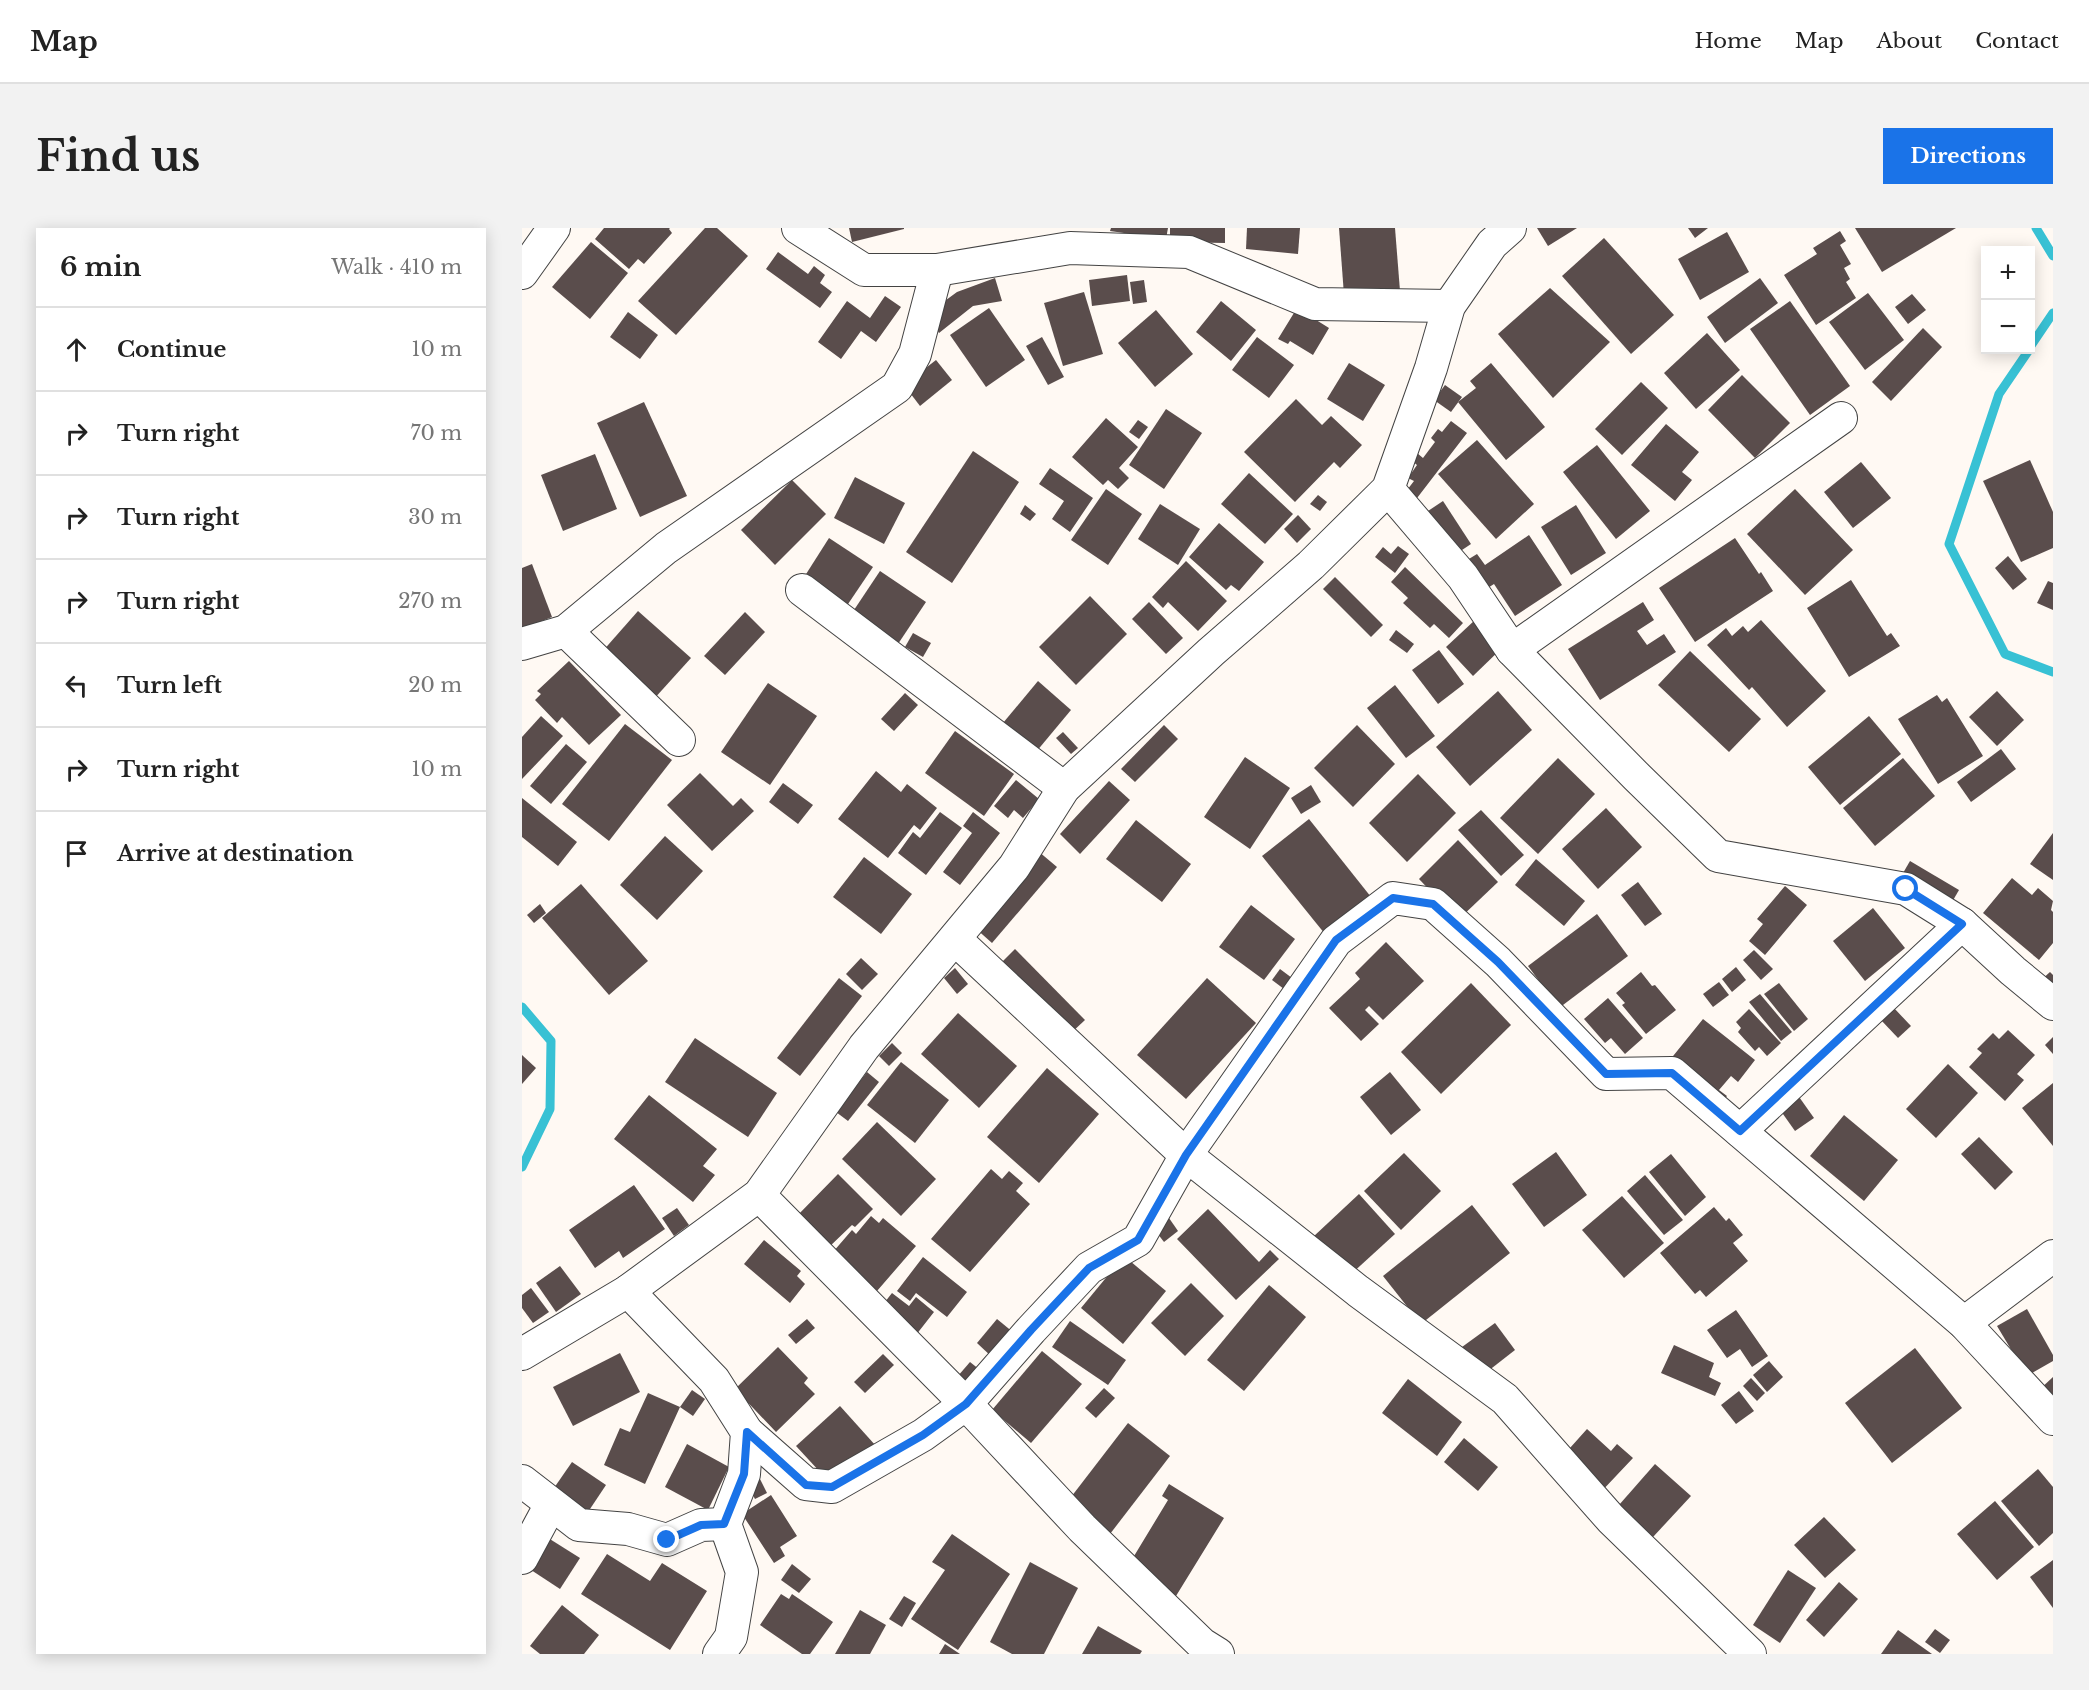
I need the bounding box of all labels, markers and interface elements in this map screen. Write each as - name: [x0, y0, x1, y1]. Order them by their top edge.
- text: Map: [30, 24, 98, 59]
- text: Home: [1695, 28, 1762, 54]
- text: Map: [1795, 28, 1843, 54]
- text: About: [1876, 28, 1942, 54]
- text: Contact: [1975, 28, 2059, 54]
- button: Directions: [1883, 128, 2053, 184]
- text: Find us: [36, 130, 200, 182]
- map controls: [1981, 246, 2035, 354]
- button: +: [1981, 246, 2035, 300]
- text: 6 min: [60, 251, 141, 283]
- text: Walk · 410 m: [331, 255, 462, 279]
- button: −: [1981, 300, 2035, 354]
- icon: ahead: [60, 333, 93, 366]
- text: Continue: [117, 336, 226, 363]
- text: 10 m: [412, 337, 462, 361]
- icon: right: [60, 417, 93, 450]
- text: Turn right: [117, 420, 239, 447]
- text: 70 m: [410, 421, 462, 445]
- icon: right: [60, 501, 93, 534]
- text: Turn right: [117, 504, 239, 531]
- text: 30 m: [408, 505, 462, 529]
- icon: right: [60, 585, 93, 618]
- text: Turn right: [117, 588, 239, 615]
- text: 270 m: [398, 589, 462, 613]
- icon: left: [60, 669, 93, 702]
- text: Turn left: [117, 672, 222, 699]
- text: 20 m: [408, 673, 462, 697]
- icon: right: [60, 753, 93, 786]
- text: Turn right: [117, 756, 239, 783]
- text: 10 m: [412, 757, 462, 781]
- icon: arrive: [60, 837, 93, 870]
- text: Arrive at destination: [117, 840, 354, 867]
- route start: [1892, 875, 1918, 901]
- route end: [653, 1526, 679, 1552]

